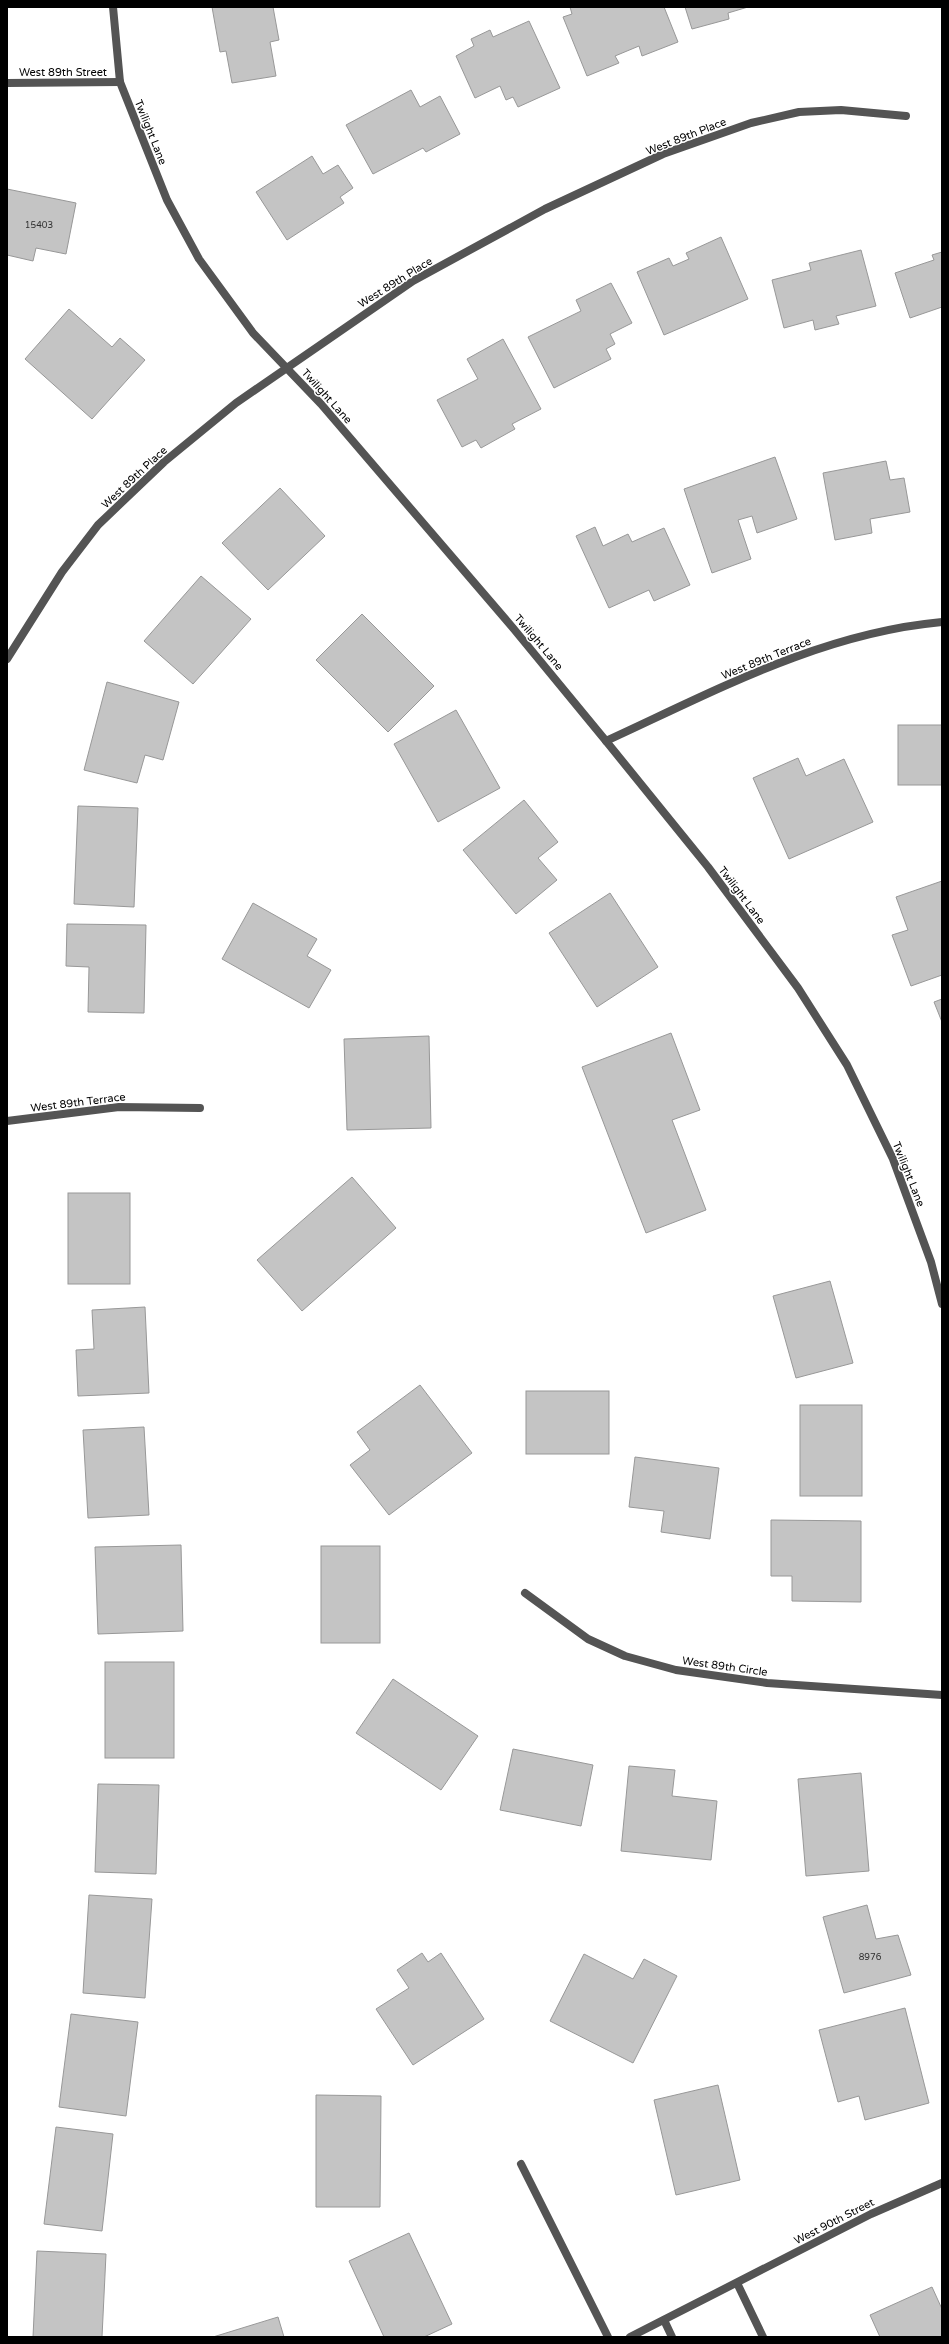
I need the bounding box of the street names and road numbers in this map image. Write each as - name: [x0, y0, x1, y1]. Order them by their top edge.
- street label: West 89th Street: [19, 66, 107, 79]
- street label: Twilight Lane: [132, 98, 169, 167]
- street label: West 89th Place: [644, 115, 728, 158]
- street label: West 89th Place: [356, 254, 435, 310]
- street label: Twilight Lane: [299, 366, 355, 426]
- street label: West 89th Place: [99, 444, 170, 511]
- street label: Twilight Lane: [512, 612, 566, 673]
- street label: West 89th Terrace: [719, 635, 813, 682]
- street label: Twilight Lane: [716, 864, 768, 927]
- street label: West 89th Terrace: [30, 1090, 126, 1115]
- street label: Twilight Lane: [890, 1140, 927, 1209]
- street label: West 89th Circle: [681, 1654, 768, 1679]
- street label: West 90th Street: [792, 2196, 876, 2247]

